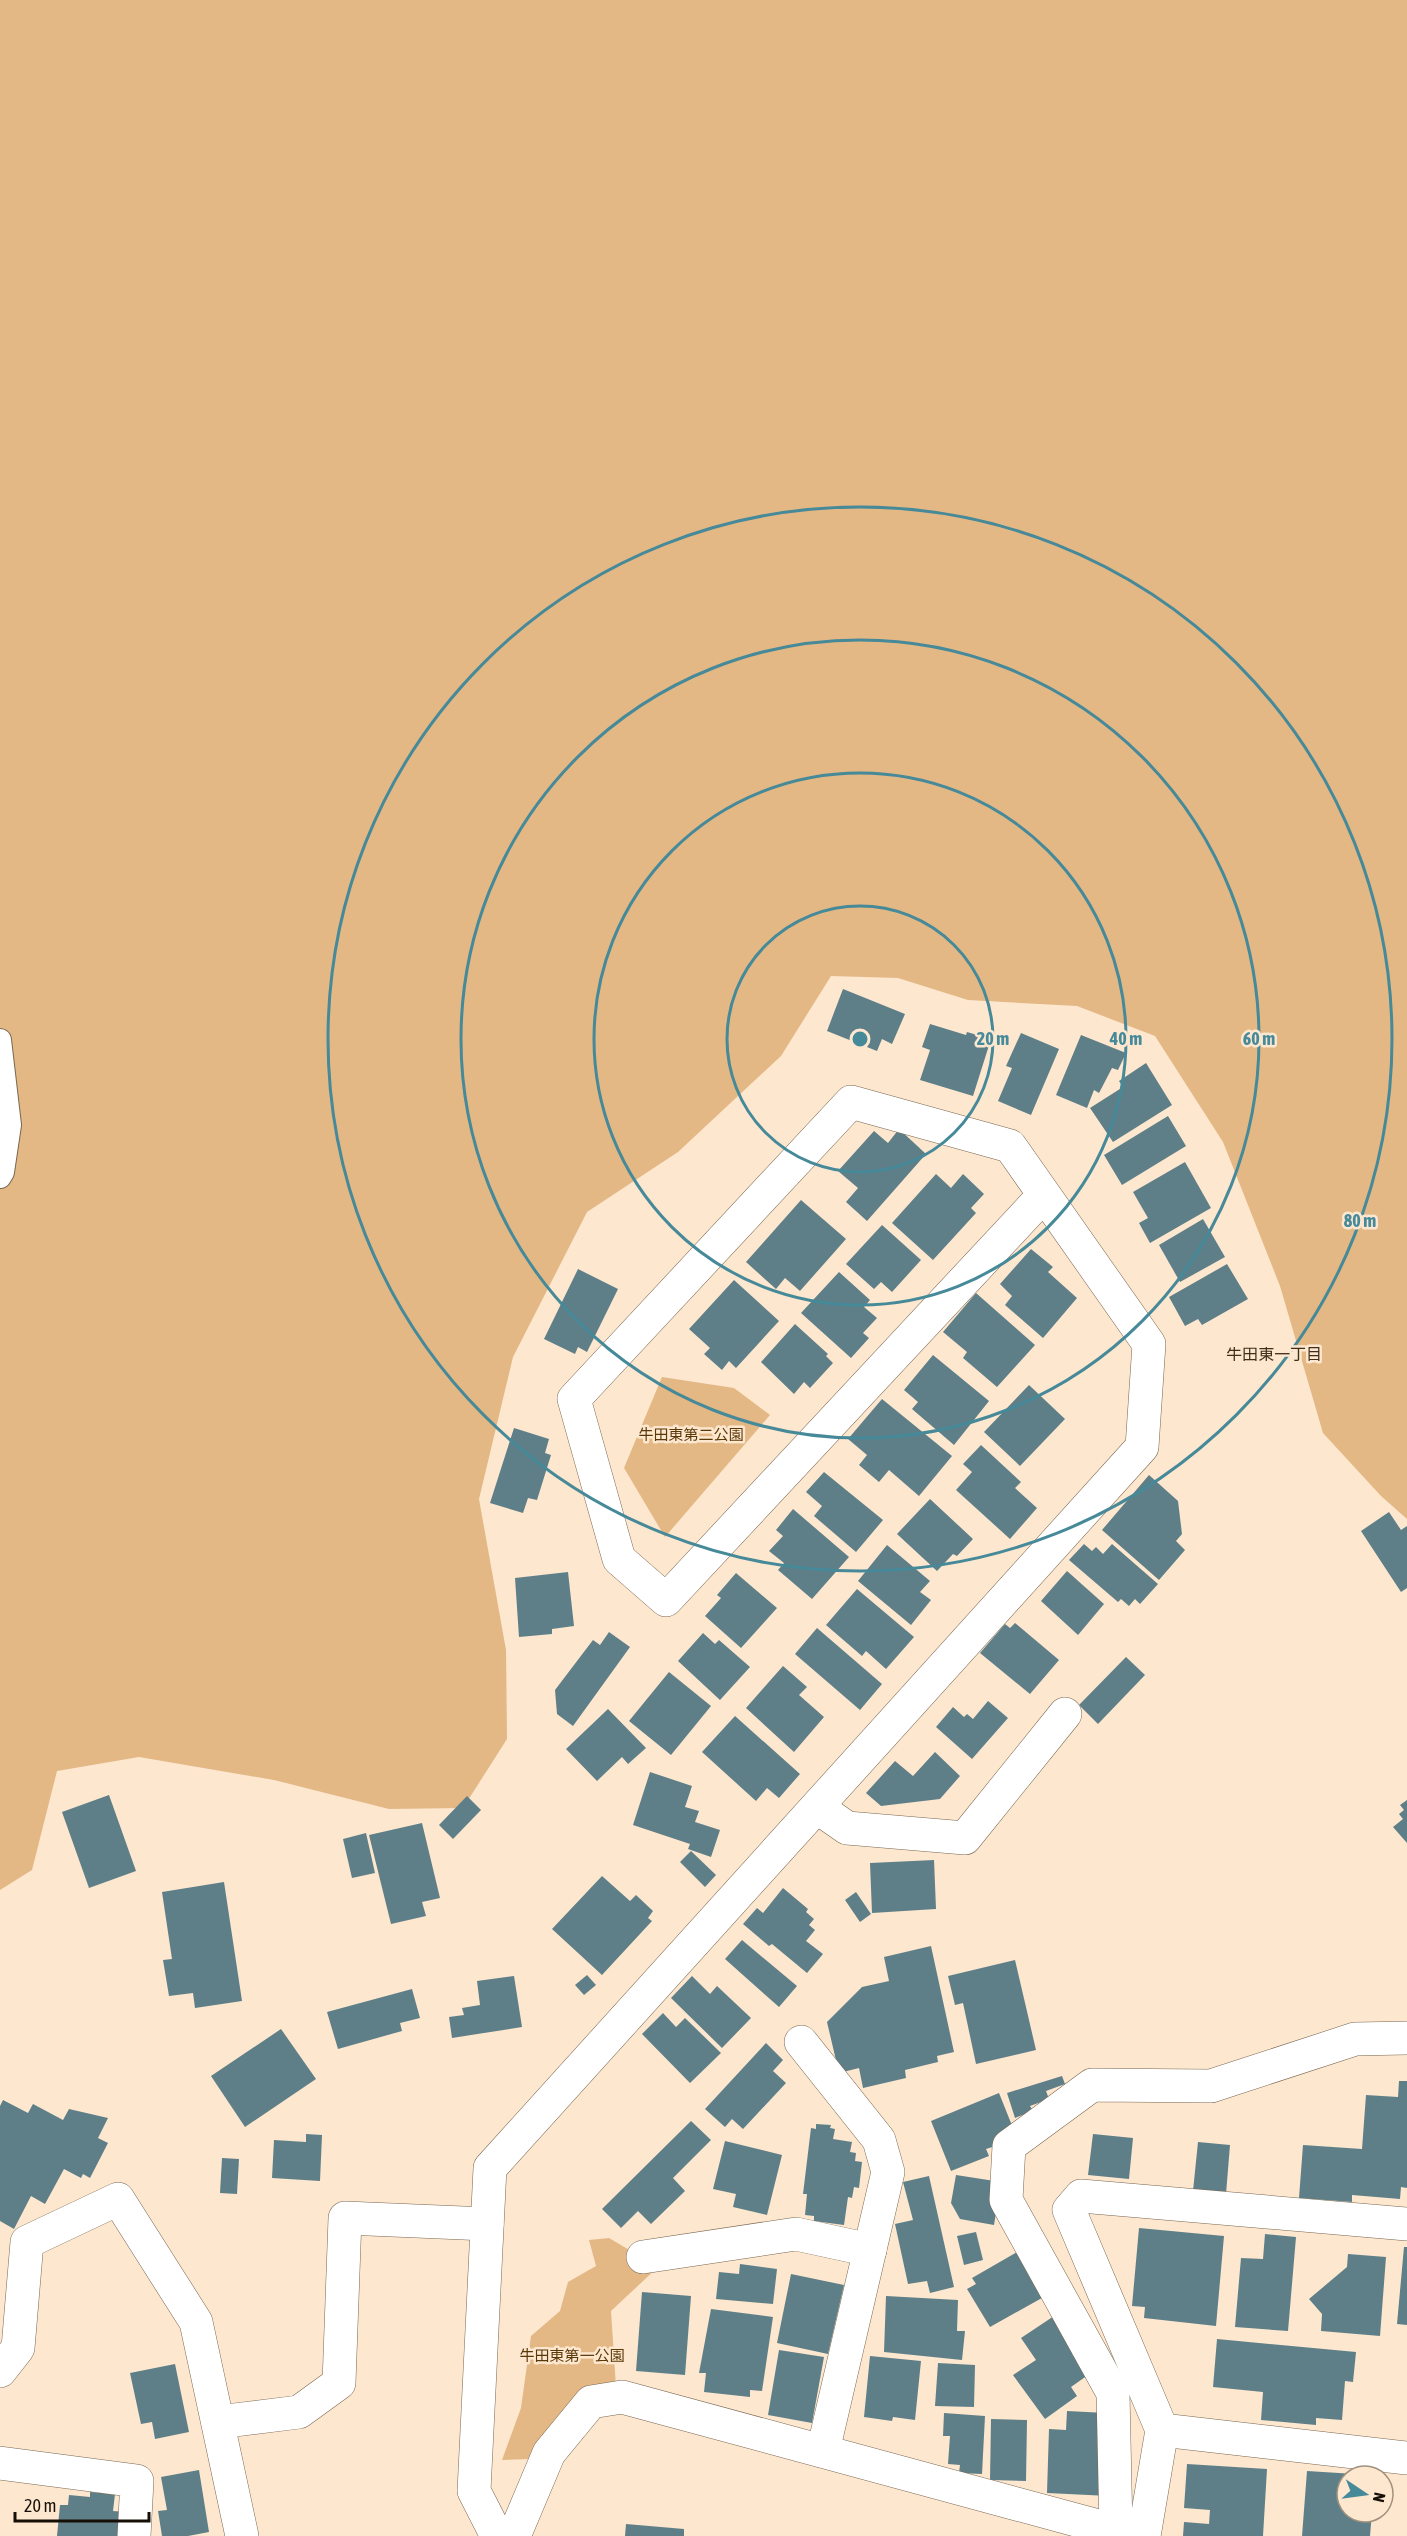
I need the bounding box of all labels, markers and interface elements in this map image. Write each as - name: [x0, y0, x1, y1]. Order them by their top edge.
- text: 20 m: [977, 1028, 1009, 1049]
- text: 40 m: [1109, 1028, 1142, 1049]
- text: 60 m: [1243, 1028, 1275, 1049]
- centre of rings: [850, 1029, 870, 1049]
- text: 80 m: [1344, 1210, 1376, 1231]
- district label: 牛田東一丁目: [1226, 1345, 1322, 1363]
- park label: 牛田東第二公園: [638, 1426, 744, 1443]
- park label: 牛田東第一公園: [519, 2347, 625, 2364]
- north arrow: [1335, 2464, 1395, 2524]
- scale bar: [15, 2485, 148, 2523]
- text: N: [1370, 2491, 1389, 2504]
- text: 20 m: [24, 2495, 56, 2516]

